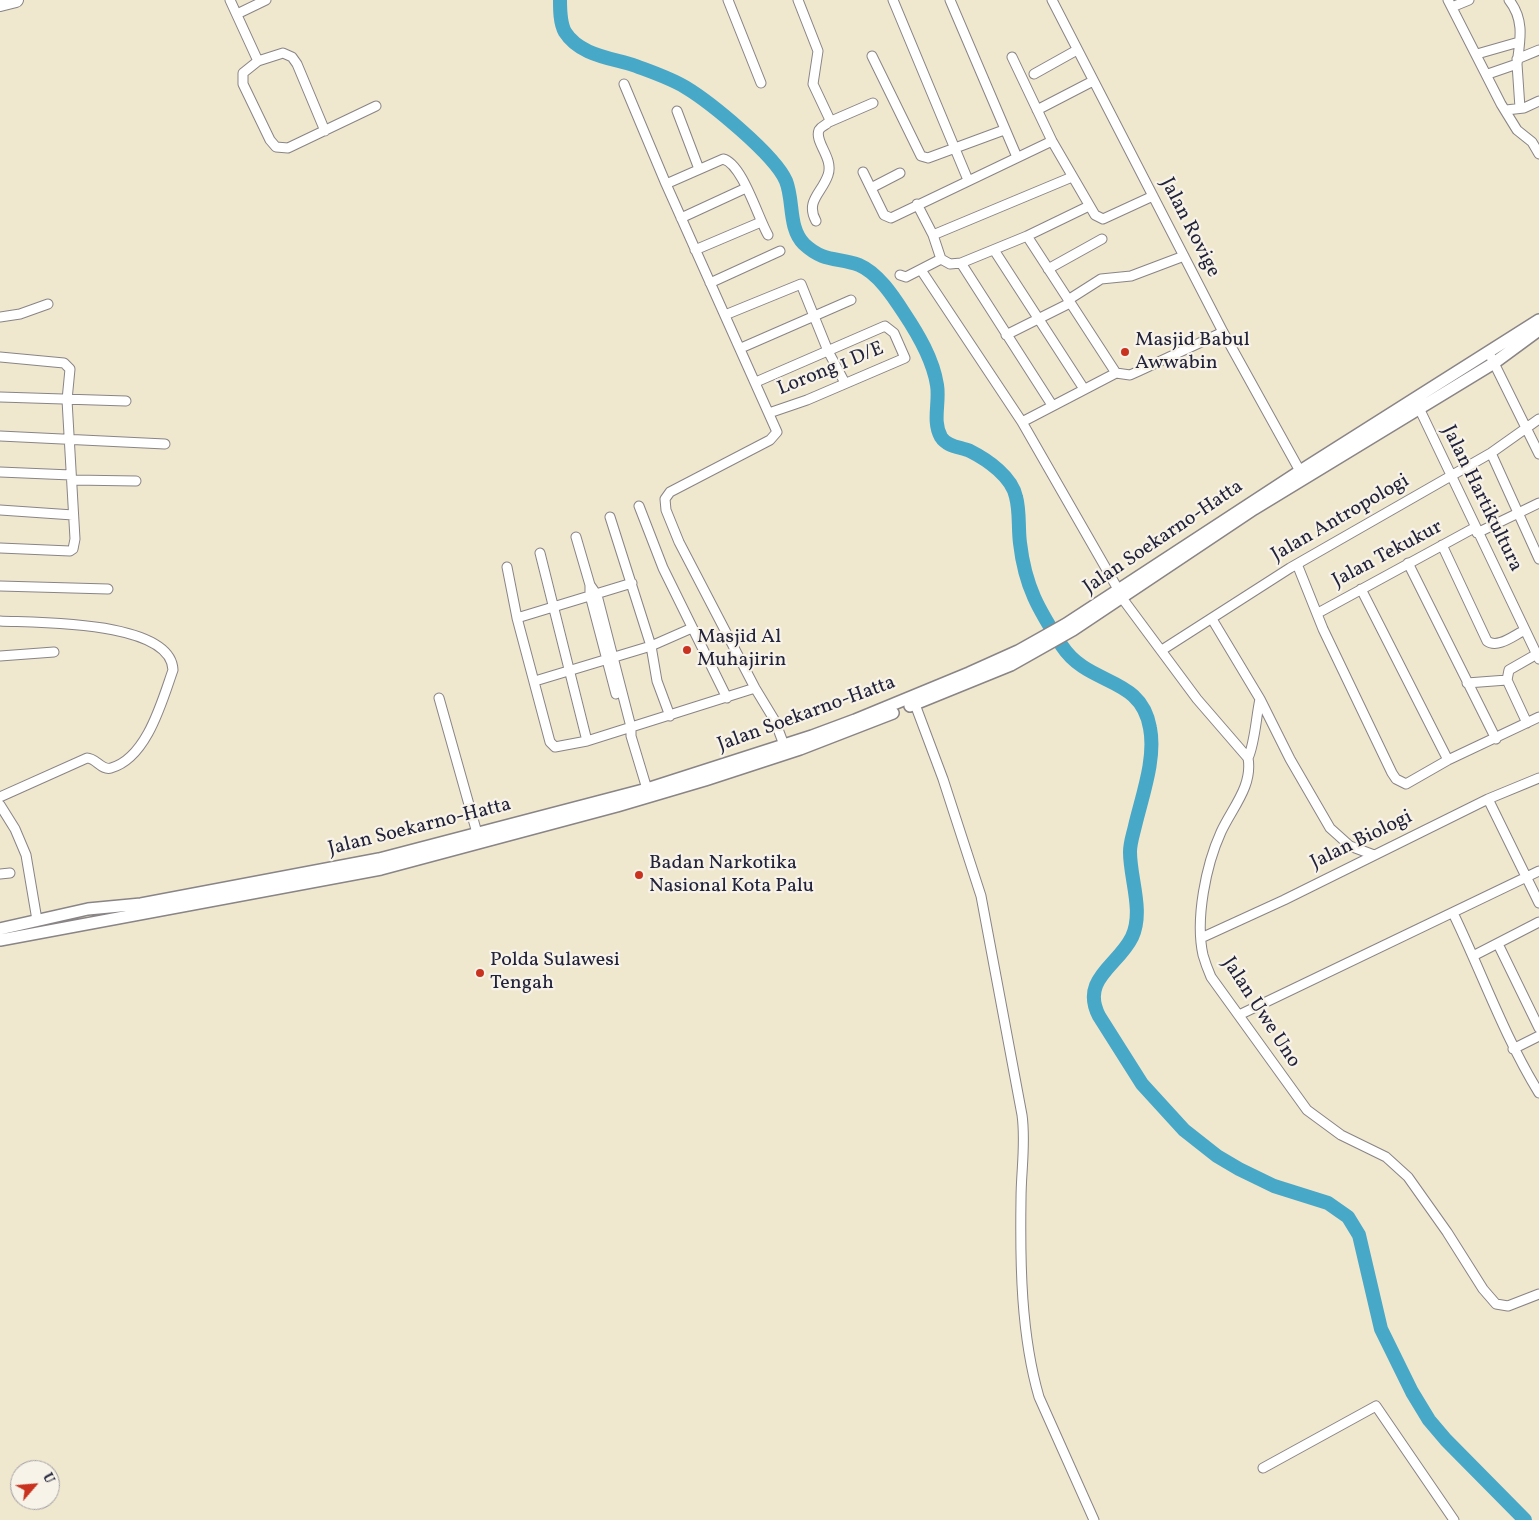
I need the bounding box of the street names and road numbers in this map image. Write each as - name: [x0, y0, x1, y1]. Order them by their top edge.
- street label: Jalan Rovige: [1154, 174, 1224, 282]
- street label: Lorong 1 D/E: [774, 338, 888, 402]
- street label: Jalan Hartikultura: [1435, 422, 1527, 576]
- street label: Jalan Antropologi: [1268, 470, 1414, 568]
- street label: Jalan Soekarno-Hatta: [1079, 476, 1249, 600]
- street label: Jalan Tekukur: [1329, 516, 1447, 594]
- street label: Jalan Soekarno-Hatta: [715, 672, 899, 758]
- street label: Jalan Soekarno-Hatta: [326, 794, 514, 862]
- street label: Jalan Biologi: [1307, 806, 1417, 876]
- street label: Jalan Uwe Uno: [1215, 953, 1305, 1073]

